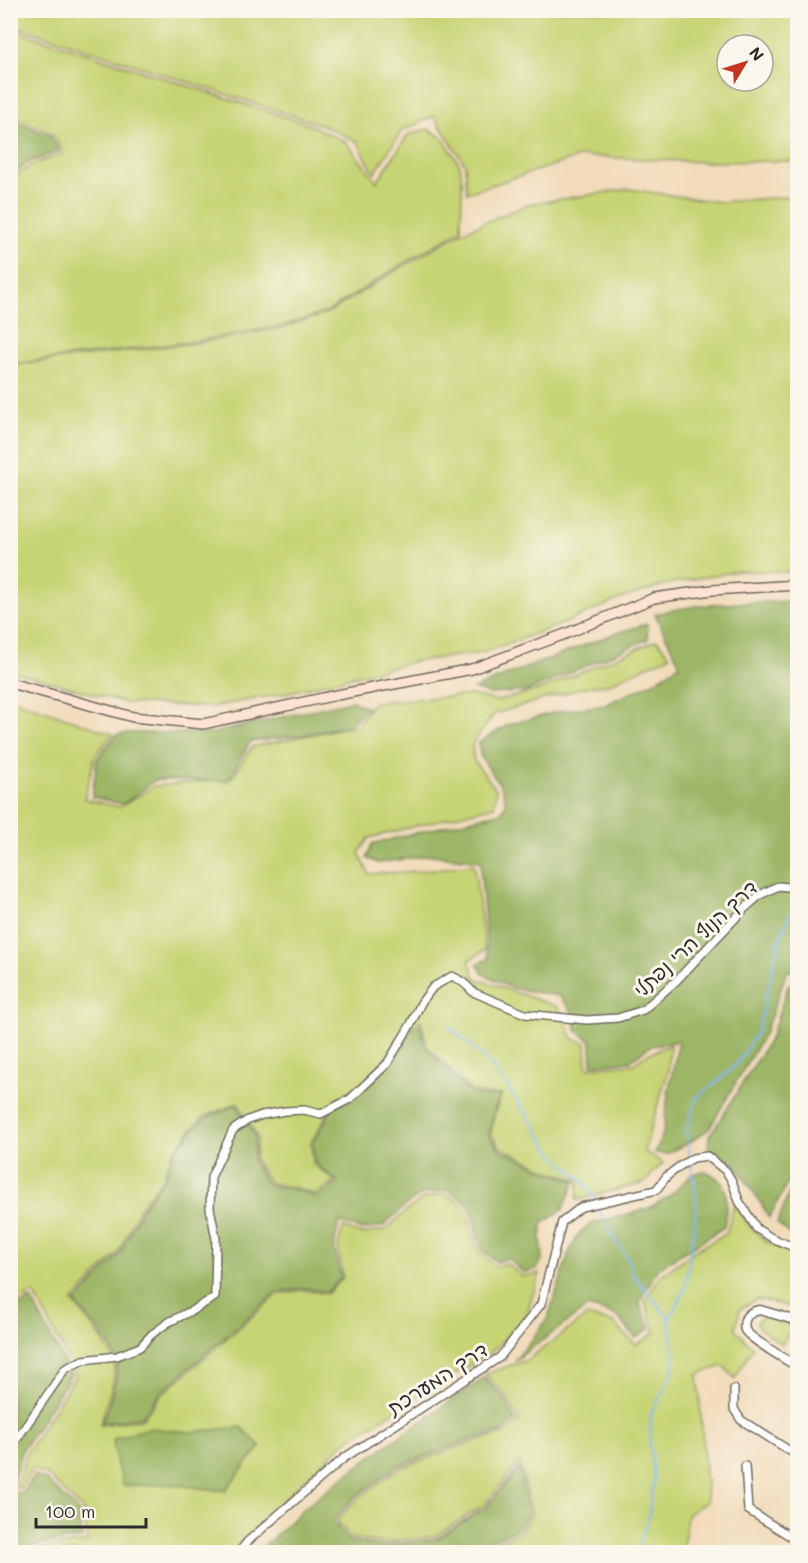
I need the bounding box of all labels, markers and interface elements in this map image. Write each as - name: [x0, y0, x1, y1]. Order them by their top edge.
- north arrow: [715, 33, 775, 93]
- text: N: [745, 42, 769, 65]
- street label: דרך הנוף הרי נפתלי: [628, 874, 762, 1002]
- street label: דרך המערכת: [381, 1336, 492, 1421]
- scale bar: [36, 1491, 146, 1529]
- text: 100 m: [45, 1499, 95, 1523]

